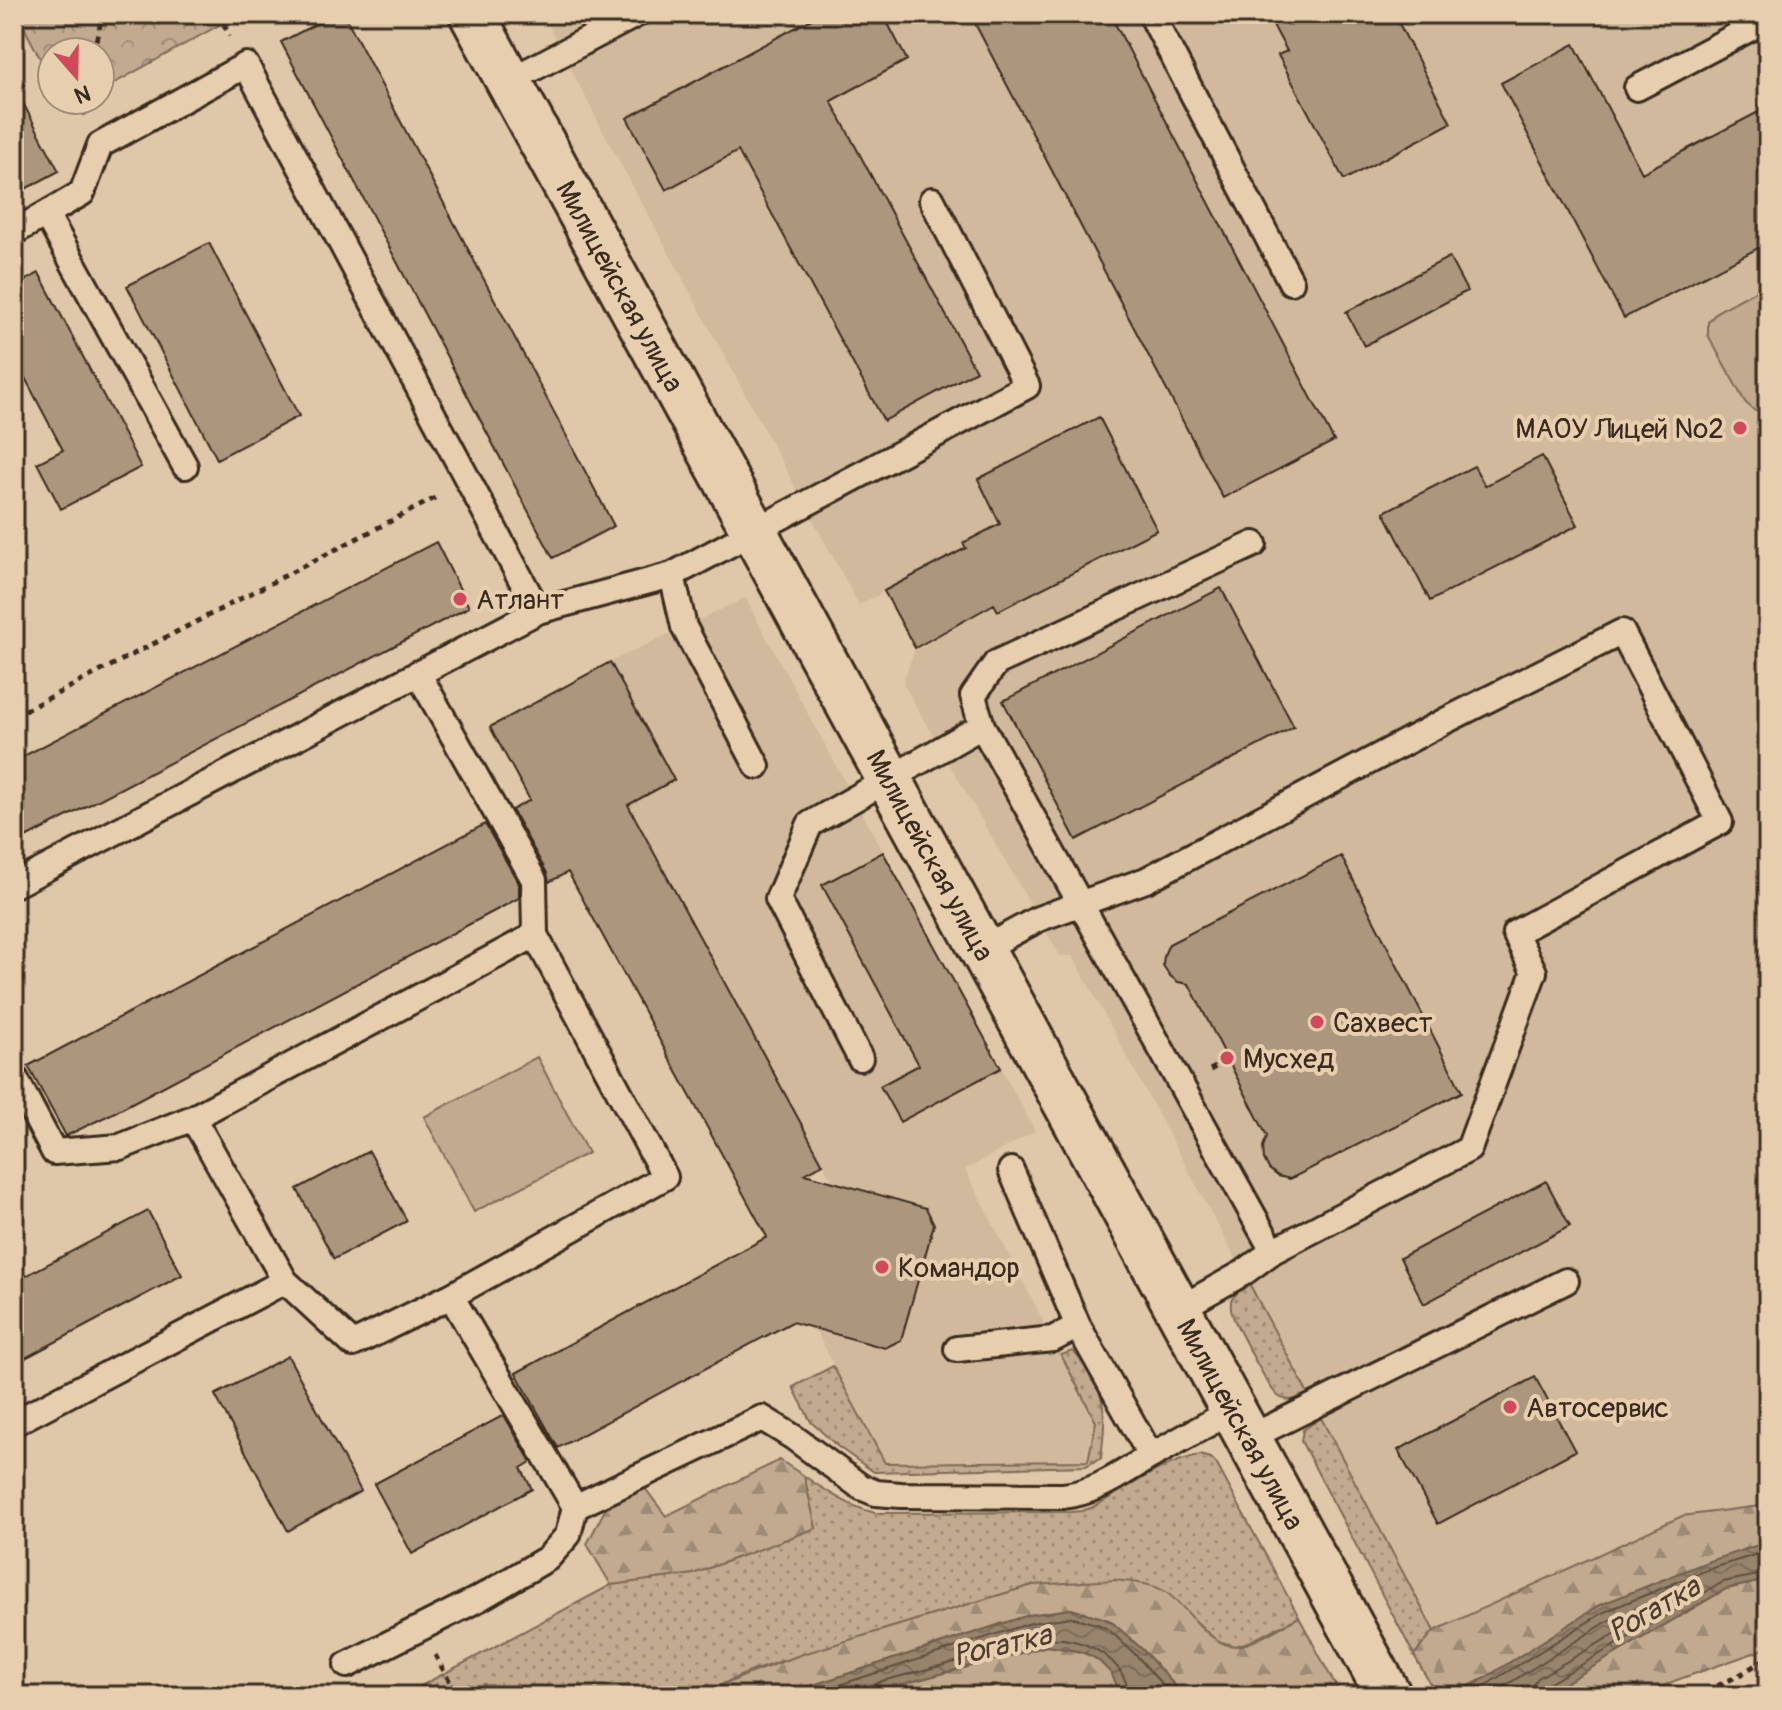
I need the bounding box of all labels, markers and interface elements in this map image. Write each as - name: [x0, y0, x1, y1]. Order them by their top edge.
- north arrow: [36, 36, 116, 116]
- text: N: [71, 78, 94, 110]
- street label: Милицейская улица: [547, 175, 691, 399]
- place label: МАОУ Лицей №2: [1515, 412, 1724, 447]
- marker: МАОУ Лицей №2: [1731, 419, 1749, 437]
- place label: Атлант: [476, 583, 564, 618]
- marker: Атлант: [451, 590, 469, 608]
- street label: Милицейская улица: [858, 744, 1001, 968]
- place label: Сахвест: [1333, 1006, 1433, 1041]
- marker: Сахвест: [1308, 1013, 1326, 1031]
- place label: Мусхед: [1243, 1042, 1334, 1077]
- marker: Мусхед: [1218, 1049, 1236, 1067]
- place label: Командор: [898, 1251, 1020, 1286]
- marker: Командор: [873, 1258, 891, 1276]
- street label: Милицейская улица: [1168, 1313, 1311, 1536]
- place label: Автосервис: [1526, 1391, 1669, 1426]
- marker: Автосервис: [1501, 1398, 1519, 1416]
- water label: Рогатка: [1602, 1567, 1708, 1650]
- water label: Рогатка: [949, 1616, 1057, 1675]

